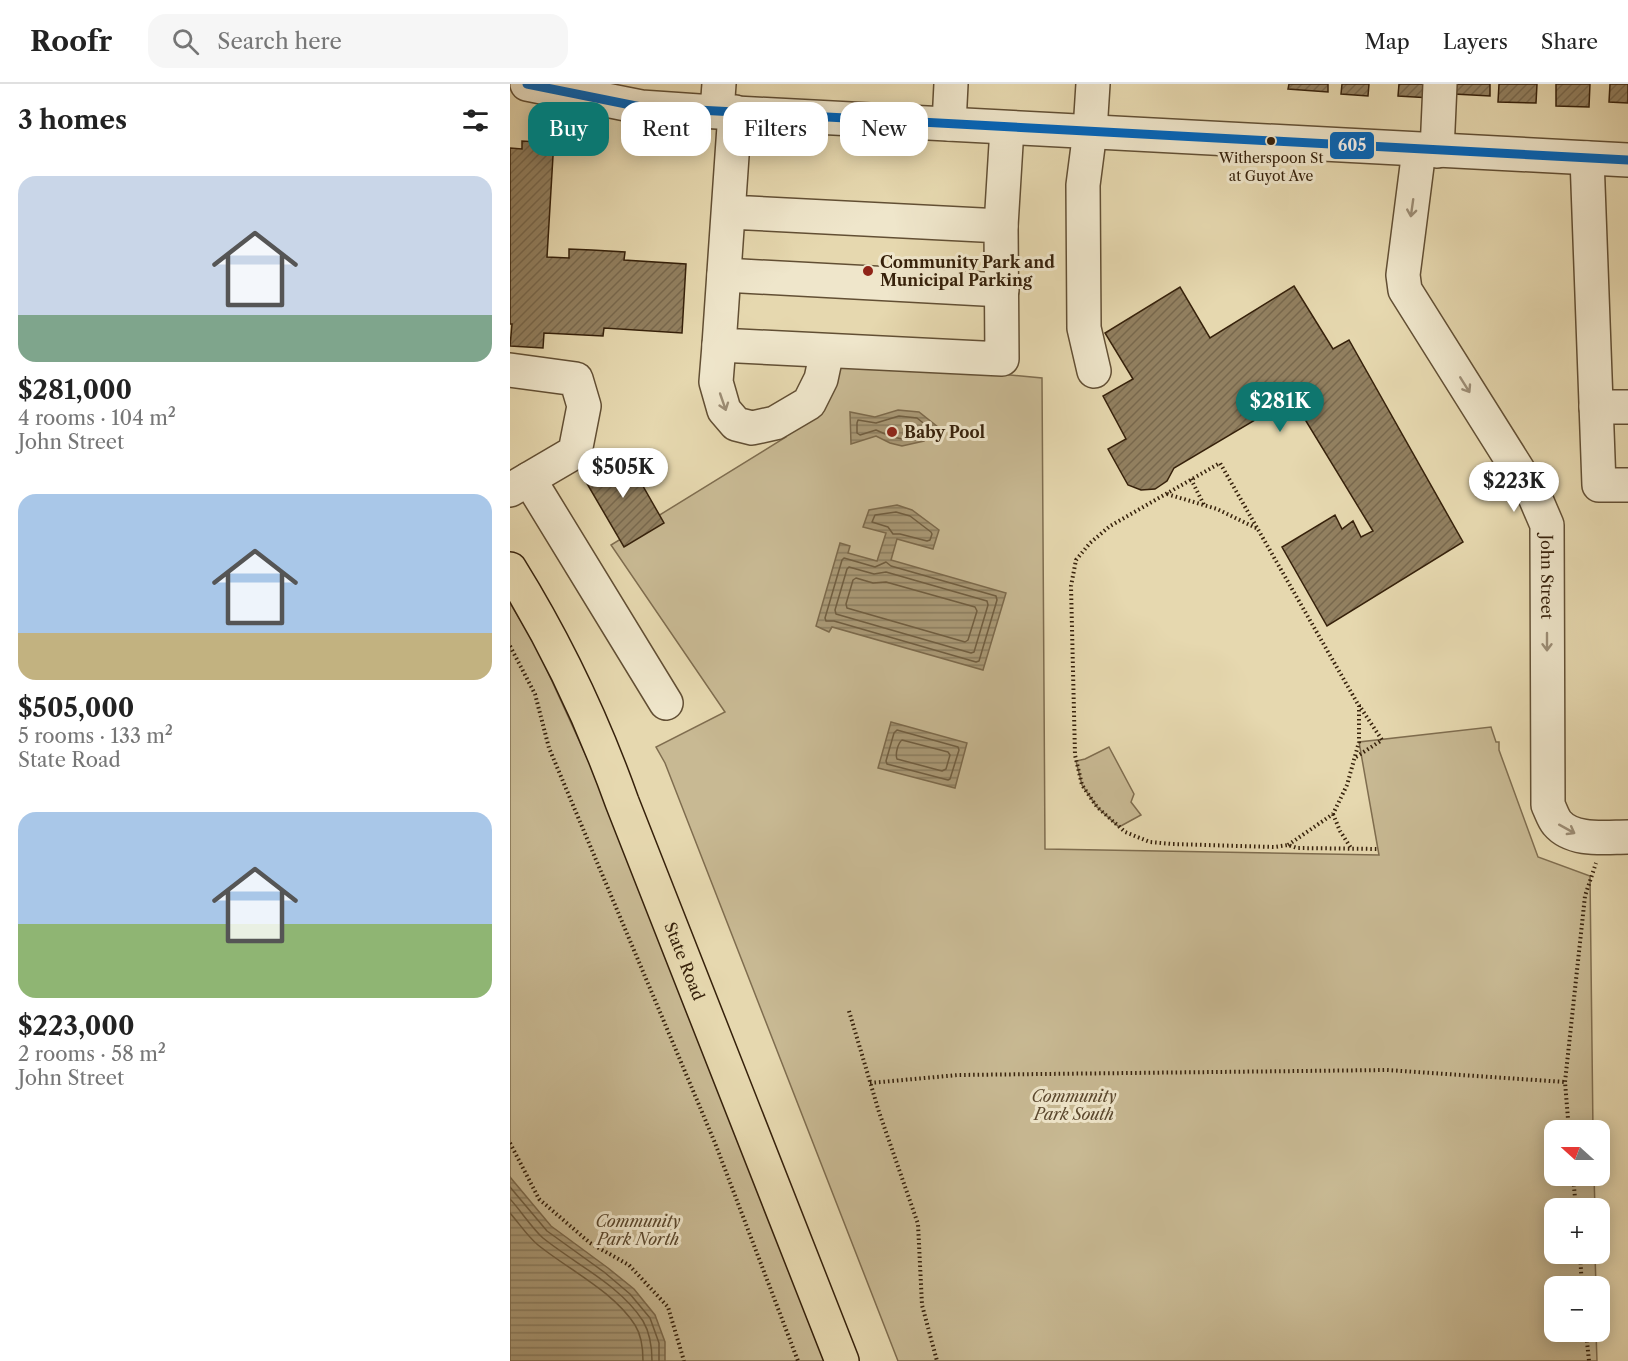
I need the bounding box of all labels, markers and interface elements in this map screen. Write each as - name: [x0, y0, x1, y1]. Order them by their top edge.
- search box: [148, 14, 568, 68]
- text: Roofr: [30, 24, 112, 58]
- icon: search: [169, 25, 202, 58]
- text: Search here: [217, 28, 342, 55]
- text: Map: [1365, 29, 1410, 54]
- text: Layers: [1443, 29, 1508, 54]
- text: Share: [1541, 29, 1598, 54]
- chip: Buy: [528, 102, 609, 156]
- chip: Rent: [621, 102, 711, 156]
- chip: Filters: [723, 102, 828, 156]
- chip: New: [840, 102, 928, 156]
- text: 3 homes: [18, 104, 127, 136]
- icon: filters: [459, 104, 492, 137]
- line badge: 605: [1329, 131, 1375, 160]
- marker: Witherspoon St at Guyot Ave: [1265, 135, 1277, 147]
- text: 605: [1338, 135, 1366, 155]
- place label: Witherspoon St at Guyot Ave: [1218, 149, 1323, 185]
- one-way arrow: [1407, 198, 1418, 218]
- icon: home: [201, 215, 309, 323]
- place label: Community Park and Municipal Parking: [880, 252, 1055, 290]
- marker: Community Park and Municipal Parking: [861, 264, 875, 278]
- text: $281,000: [18, 374, 132, 406]
- one-way arrow: [1460, 376, 1472, 393]
- pin: $281K: [1238, 382, 1322, 433]
- text: $281K: [1250, 389, 1310, 413]
- one-way arrow: [718, 393, 729, 411]
- text: 4 rooms · 104 m²: [18, 406, 176, 430]
- place label: Baby Pool: [904, 422, 986, 442]
- marker: Baby Pool: [885, 425, 899, 439]
- text: John Street: [18, 430, 124, 454]
- pin: $505K: [581, 448, 665, 499]
- text: $505K: [592, 455, 654, 479]
- pin: $223K: [1472, 462, 1556, 513]
- text: $223K: [1483, 469, 1545, 493]
- street label: John Street: [1537, 531, 1557, 620]
- icon: home: [201, 533, 309, 641]
- one-way arrow: [1541, 631, 1553, 651]
- text: $505,000: [18, 692, 134, 724]
- text: 5 rooms · 133 m²: [18, 724, 173, 748]
- text: State Road: [18, 748, 121, 772]
- one-way arrow: [1558, 823, 1575, 835]
- icon: home: [201, 851, 309, 959]
- street label: State Road: [660, 919, 709, 1003]
- text: $223,000: [18, 1010, 134, 1042]
- text: 2 rooms · 58 m²: [18, 1042, 166, 1066]
- text: John Street: [18, 1066, 124, 1090]
- park label: Community Park South: [1031, 1086, 1117, 1124]
- north arrow: [1544, 1120, 1610, 1186]
- map controls: [1544, 1120, 1610, 1342]
- button: +: [1544, 1198, 1610, 1264]
- park label: Community Park North: [595, 1211, 681, 1249]
- button: −: [1544, 1276, 1610, 1342]

